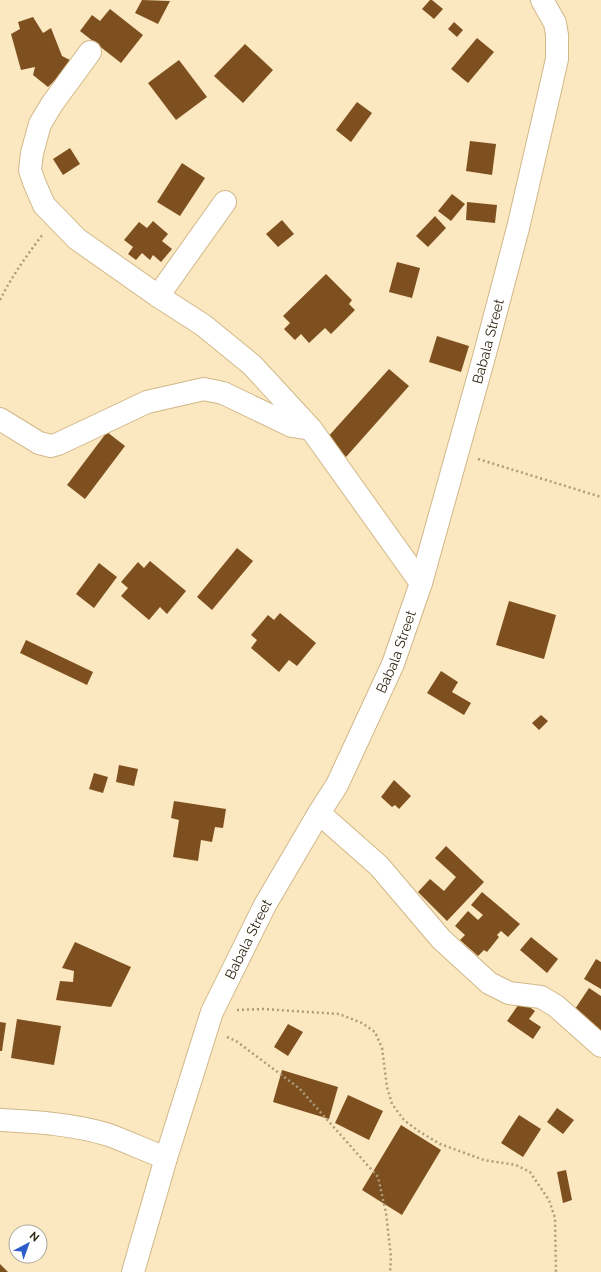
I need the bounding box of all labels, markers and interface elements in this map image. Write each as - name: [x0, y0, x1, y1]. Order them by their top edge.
- street label: Babala Street: [469, 297, 507, 385]
- street label: Babala Street: [373, 608, 419, 696]
- street label: Babala Street: [222, 896, 275, 982]
- north arrow: [8, 1224, 48, 1264]
- text: N: [27, 1229, 42, 1244]

